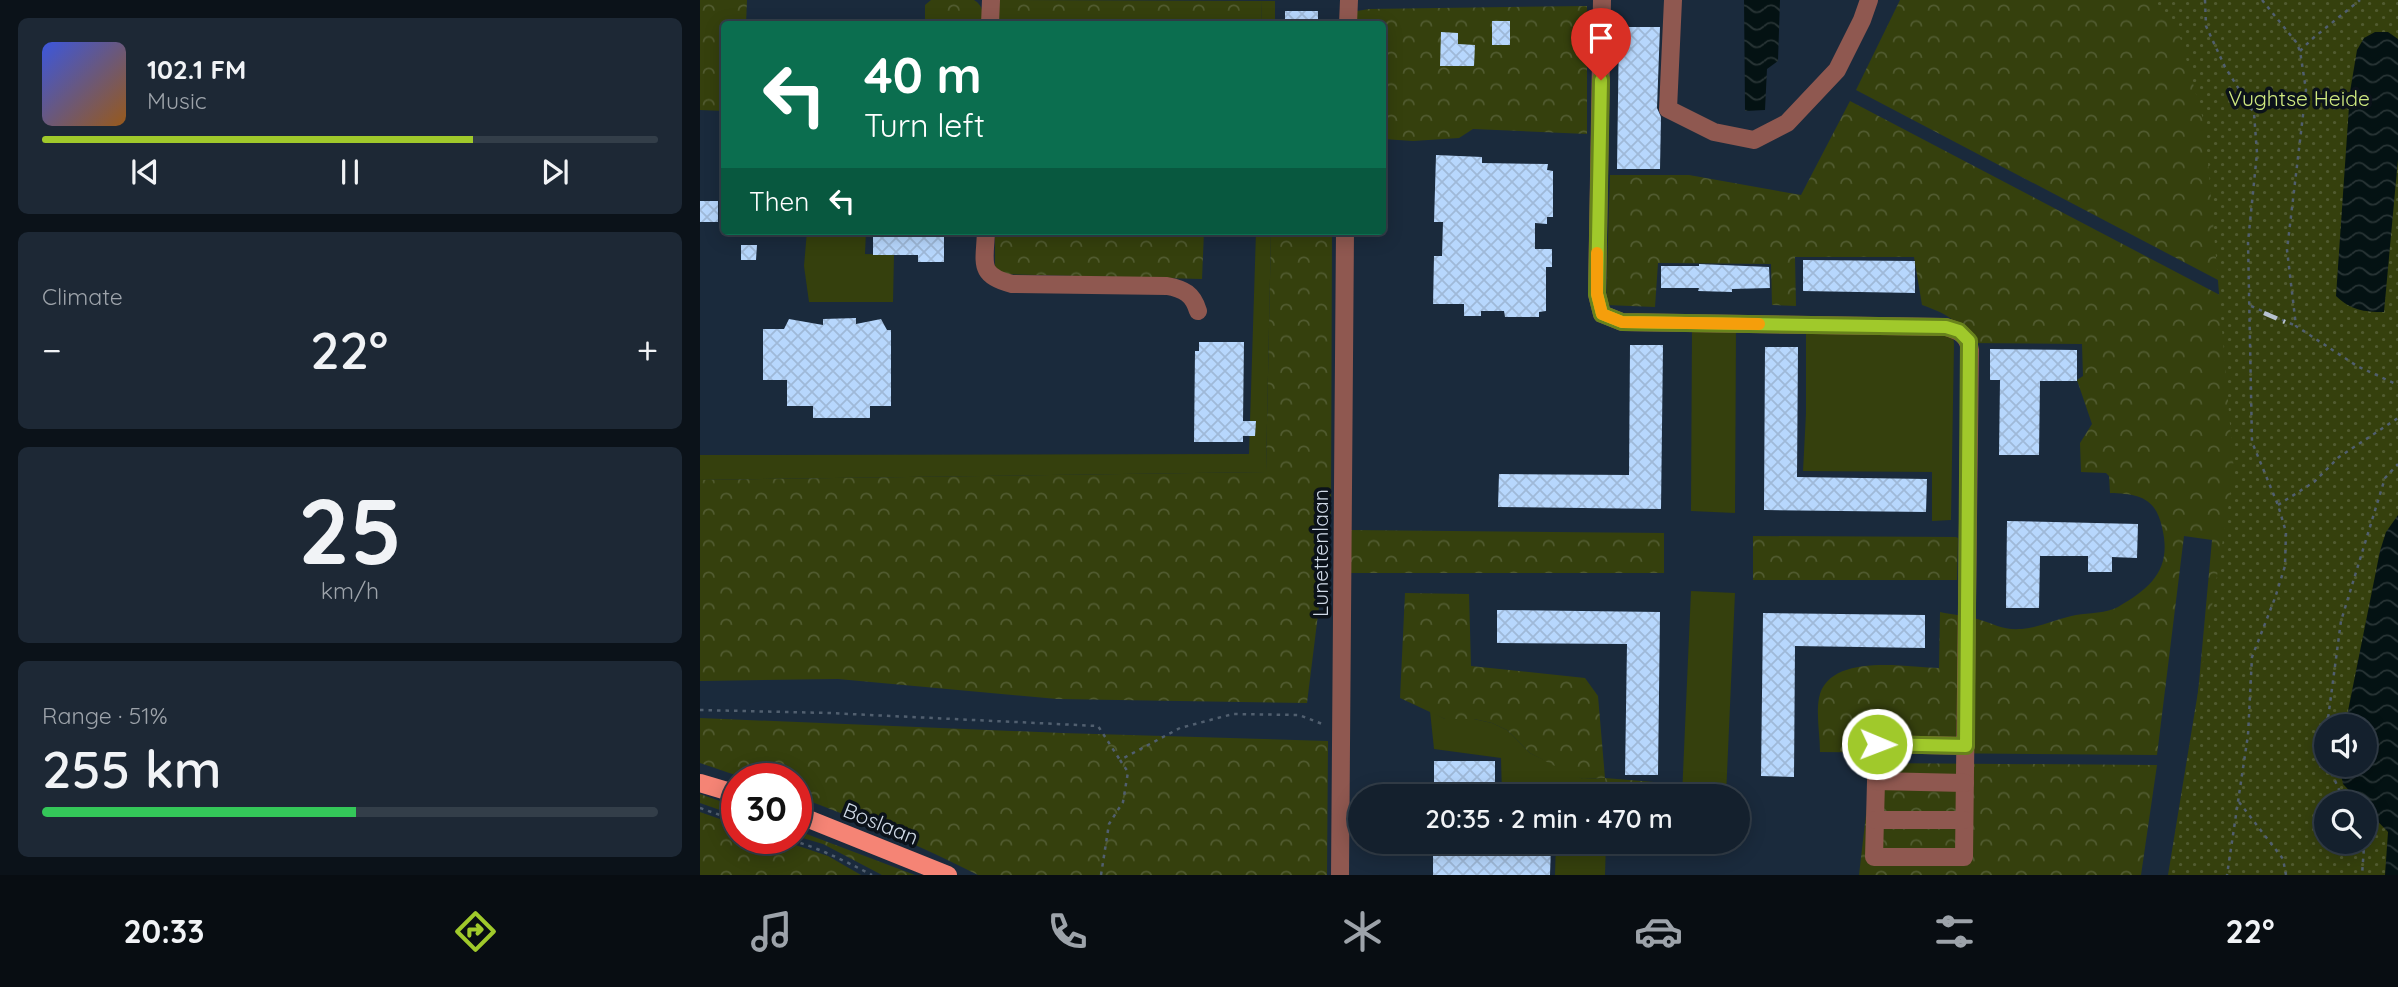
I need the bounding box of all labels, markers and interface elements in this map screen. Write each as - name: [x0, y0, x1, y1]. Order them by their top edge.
- pin: [1571, 8, 1631, 80]
- icon: arrive: [1582, 19, 1620, 57]
- text: 40 m: [864, 44, 982, 105]
- icon: left: [749, 49, 840, 140]
- text: 102.1 FM: [147, 53, 246, 86]
- park label: Vughtse Heide: [2228, 85, 2370, 111]
- text: Music: [147, 86, 207, 115]
- text: Turn left: [864, 105, 985, 145]
- icon: previous: [126, 153, 164, 191]
- icon: pause: [331, 153, 369, 191]
- icon: next: [536, 153, 574, 191]
- icon: left: [823, 182, 861, 220]
- text: Then: [749, 185, 809, 218]
- text: Climate: [42, 282, 123, 311]
- text: 22°: [310, 317, 388, 382]
- text: −: [42, 326, 62, 374]
- text: +: [637, 326, 658, 374]
- text: 25: [298, 473, 402, 587]
- street label: Lunettenlaan: [1307, 489, 1333, 617]
- text: km/h: [321, 576, 379, 605]
- text: Range · 51%: [42, 701, 168, 730]
- position arrow: [1840, 707, 1914, 781]
- map controls: [2314, 714, 2377, 854]
- button: sound: [2314, 714, 2377, 777]
- text: 255 km: [42, 736, 221, 801]
- speed limit sign: 30: [721, 763, 812, 854]
- button: search: [2314, 791, 2377, 854]
- street label: Boslaan: [840, 796, 922, 850]
- text: 20:35 · 2 min · 470 m: [1425, 802, 1673, 835]
- icon: directions: [451, 907, 500, 956]
- icon: music: [747, 907, 796, 956]
- icon: phone: [1043, 907, 1092, 956]
- icon: climate: [1338, 907, 1387, 956]
- icon: car: [1634, 907, 1683, 956]
- icon: filters: [1930, 907, 1979, 956]
- text: 20:33: [123, 911, 204, 951]
- text: 22°: [2226, 911, 2275, 951]

